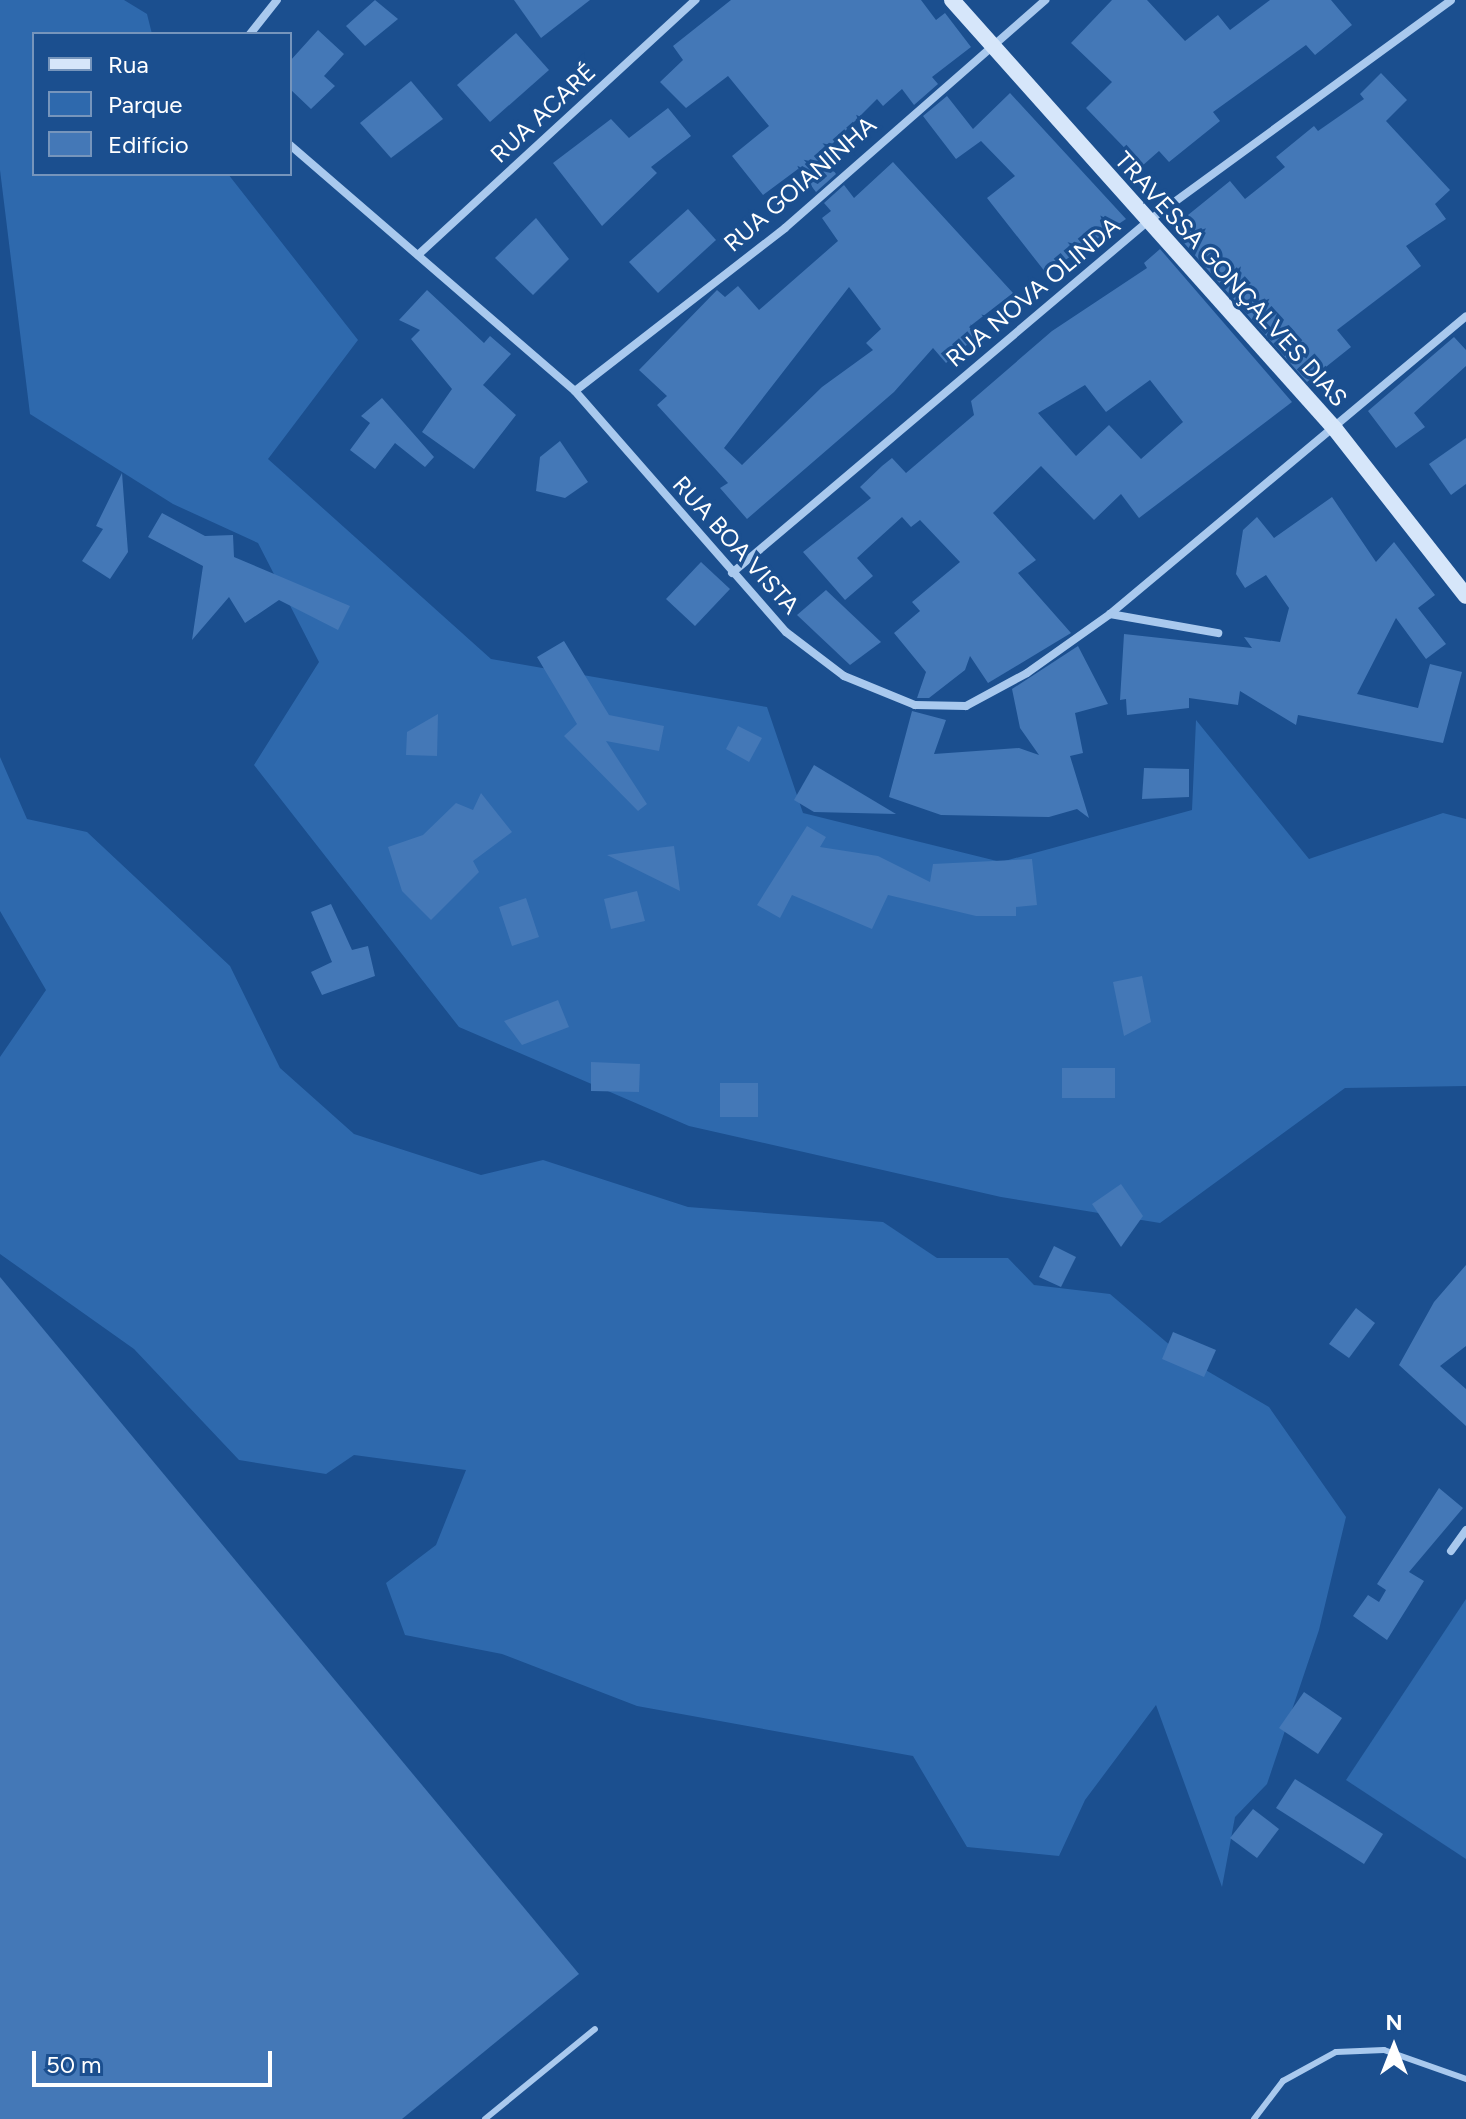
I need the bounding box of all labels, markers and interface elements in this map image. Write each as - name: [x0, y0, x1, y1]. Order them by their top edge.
- legend: [32, 32, 292, 176]
- text: Rua: [108, 50, 149, 79]
- street label: RUA ACARÉ: [485, 57, 601, 169]
- text: Parque: [108, 90, 182, 119]
- street label: RUA GOIANINHA: [718, 110, 882, 258]
- text: Edifício: [108, 130, 189, 159]
- street label: TRAVESSA GONÇALVES DIAS: [1109, 146, 1353, 412]
- street label: RUA NOVA OLINDA: [940, 211, 1126, 373]
- street label: RUA BOA VISTA: [667, 470, 805, 620]
- north arrow: [1354, 2007, 1434, 2087]
- text: N: [1385, 2009, 1403, 2036]
- scale bar: [36, 2035, 276, 2085]
- text: 50 m: [46, 2050, 102, 2079]

